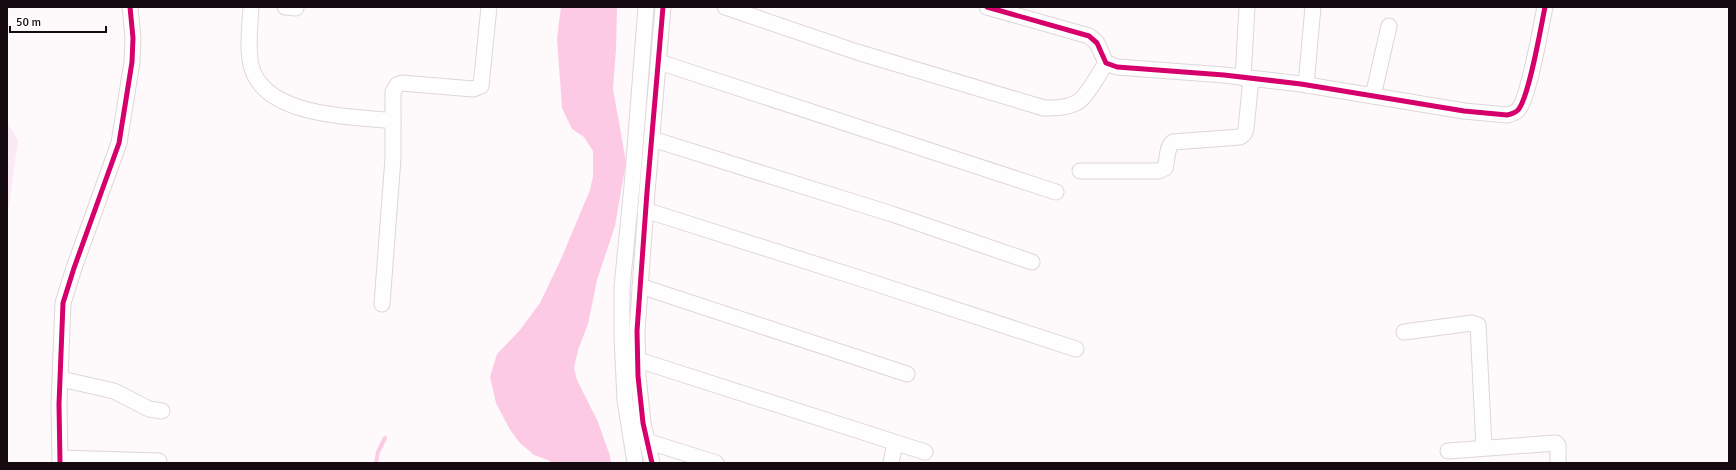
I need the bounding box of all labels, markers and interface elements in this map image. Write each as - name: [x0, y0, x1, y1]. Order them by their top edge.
- scale bar: [10, 8, 106, 34]
- text: 50 m: [16, 15, 41, 30]

